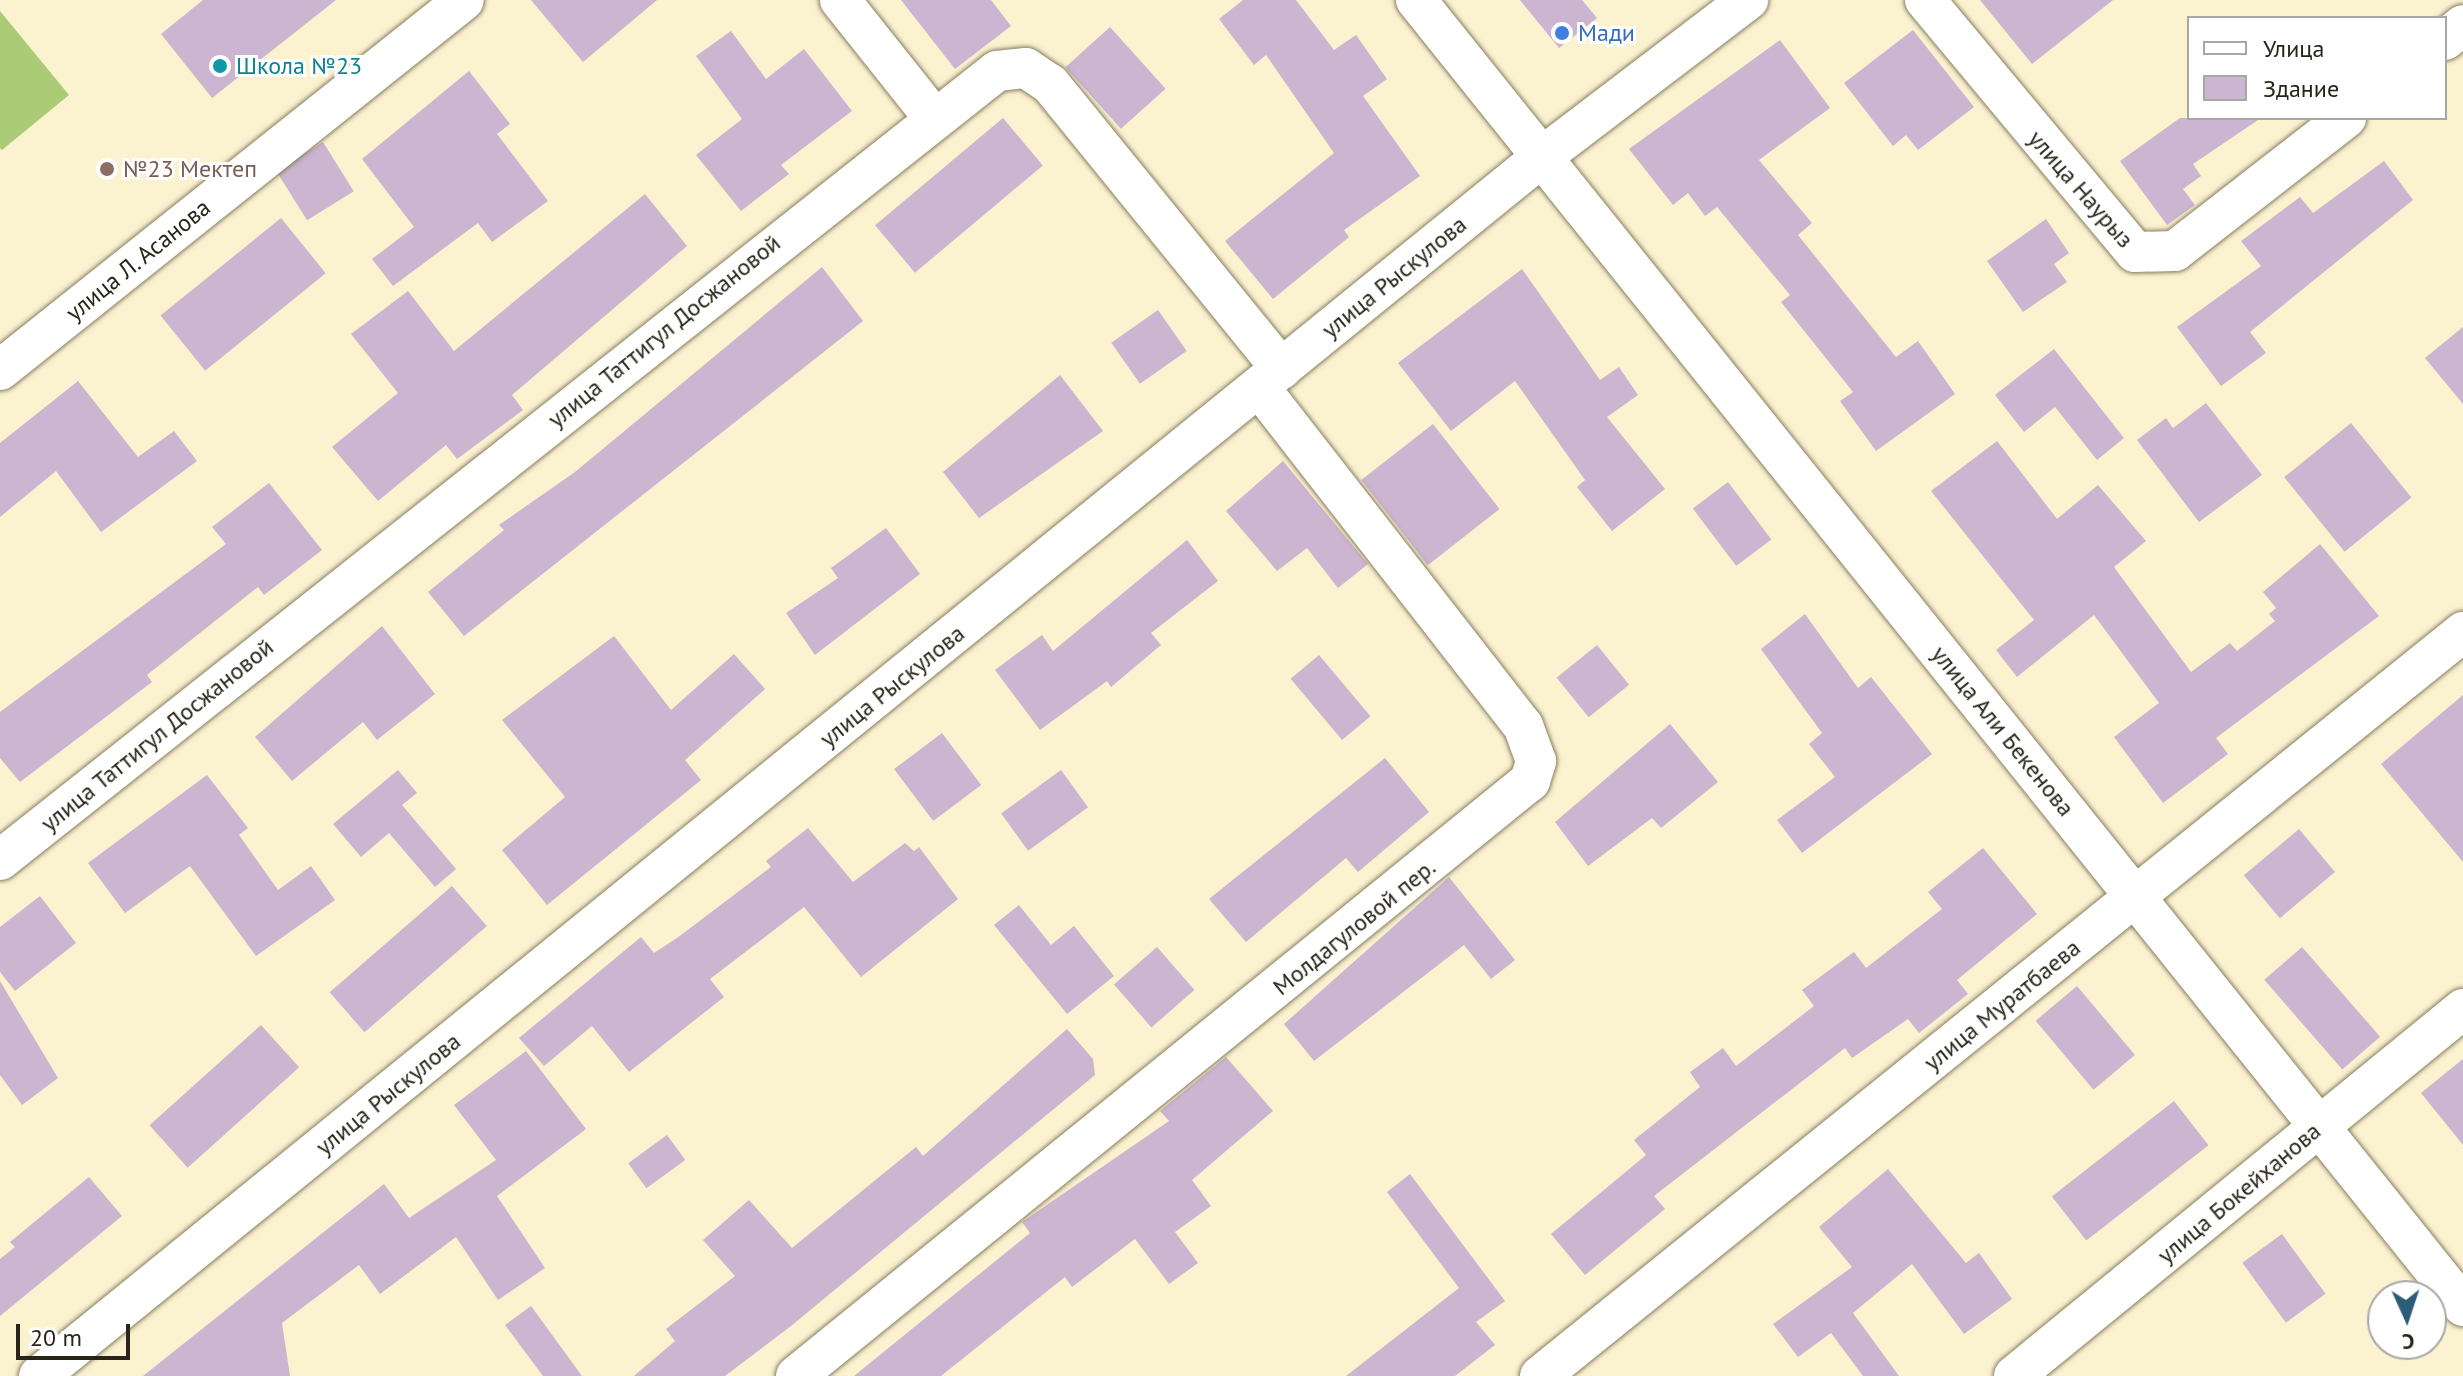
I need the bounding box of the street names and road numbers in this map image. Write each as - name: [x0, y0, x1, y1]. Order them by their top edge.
- street label: улица Наурыз: [2022, 124, 2140, 254]
- street label: улица Л. Асанова: [59, 192, 217, 328]
- street label: улица Рыскулова: [1316, 210, 1472, 344]
- street label: улица Таттигул Досжановой: [541, 228, 787, 434]
- street label: улица Рыскулова: [814, 619, 970, 753]
- street label: улица Таттигул Досжановой: [34, 632, 280, 838]
- street label: улица Али Бекенова: [1925, 640, 2081, 822]
- street label: Молдагуловой пер.: [1267, 853, 1441, 1001]
- street label: улица Муратбаева: [1918, 933, 2086, 1077]
- street label: улица Рыскулова: [310, 1027, 466, 1161]
- street label: улица Бокейханова: [2152, 1116, 2326, 1270]

